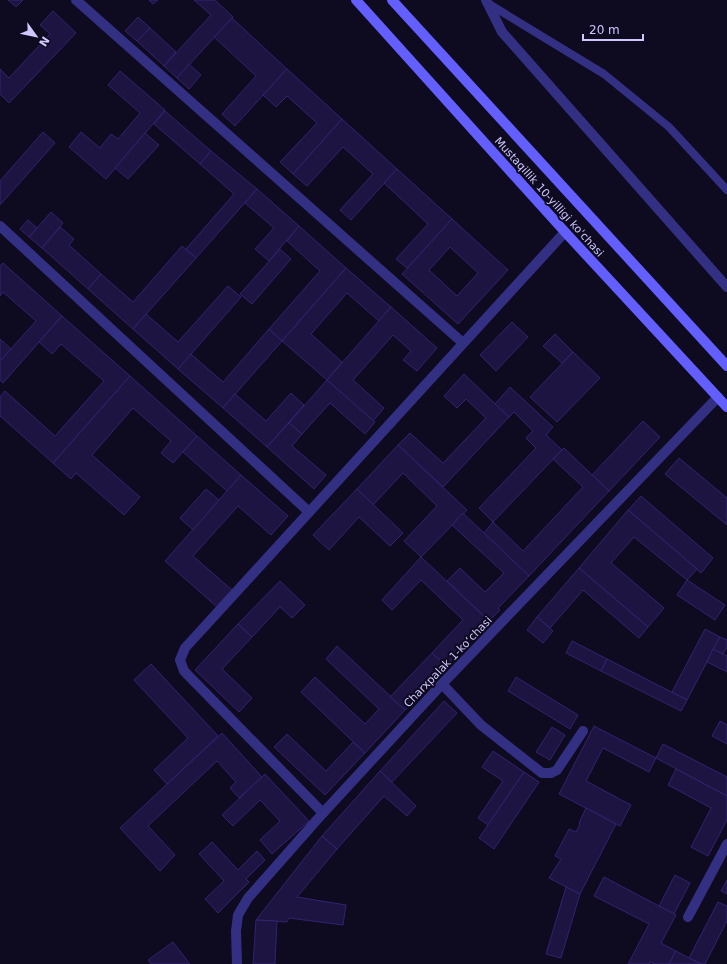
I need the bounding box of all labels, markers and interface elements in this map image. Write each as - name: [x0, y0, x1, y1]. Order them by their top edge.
- north arrow: [16, 16, 56, 56]
- scale bar: [583, 16, 643, 42]
- text: 20 m: [589, 23, 620, 37]
- text: N: [36, 34, 52, 49]
- street label: Mustaqillik 10-yilligi ko'chasi: [492, 134, 606, 260]
- street label: Charxpalak 1-koʻchasi: [401, 614, 495, 710]

